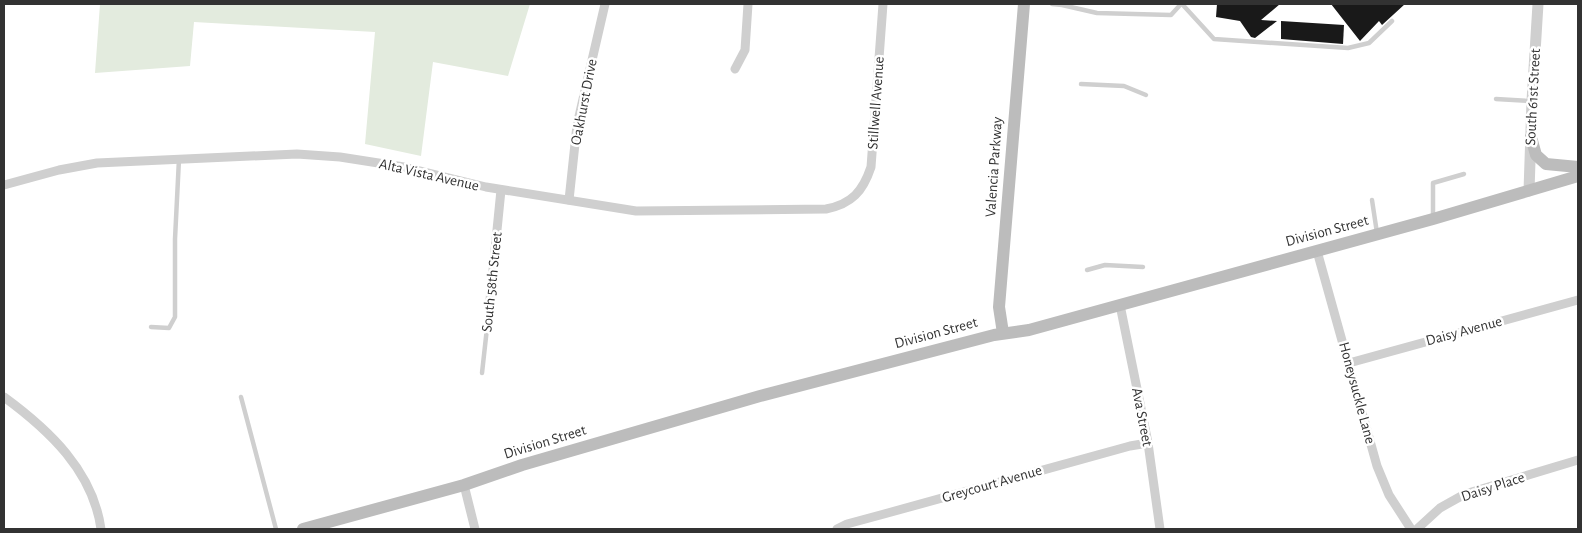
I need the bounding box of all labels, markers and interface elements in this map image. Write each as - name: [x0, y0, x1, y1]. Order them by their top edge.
- street label: South 61st Street: [1523, 48, 1543, 146]
- street label: Stillwell Avenue: [865, 56, 887, 150]
- street label: Oakhurst Drive: [568, 58, 600, 146]
- street label: Valencia Parkway: [983, 116, 1005, 218]
- street label: Alta Vista Avenue: [378, 156, 481, 194]
- street label: Division Street: [1284, 213, 1370, 249]
- street label: South 58th Street: [479, 231, 505, 333]
- street label: Daisy Avenue: [1424, 314, 1504, 348]
- street label: Division Street: [893, 315, 979, 351]
- street label: Honeysuckle Lane: [1336, 340, 1378, 446]
- street label: Ava Street: [1129, 387, 1155, 448]
- street label: Division Street: [502, 422, 588, 462]
- street label: Greycourt Avenue: [940, 463, 1044, 505]
- street label: Daisy Place: [1459, 470, 1527, 504]

